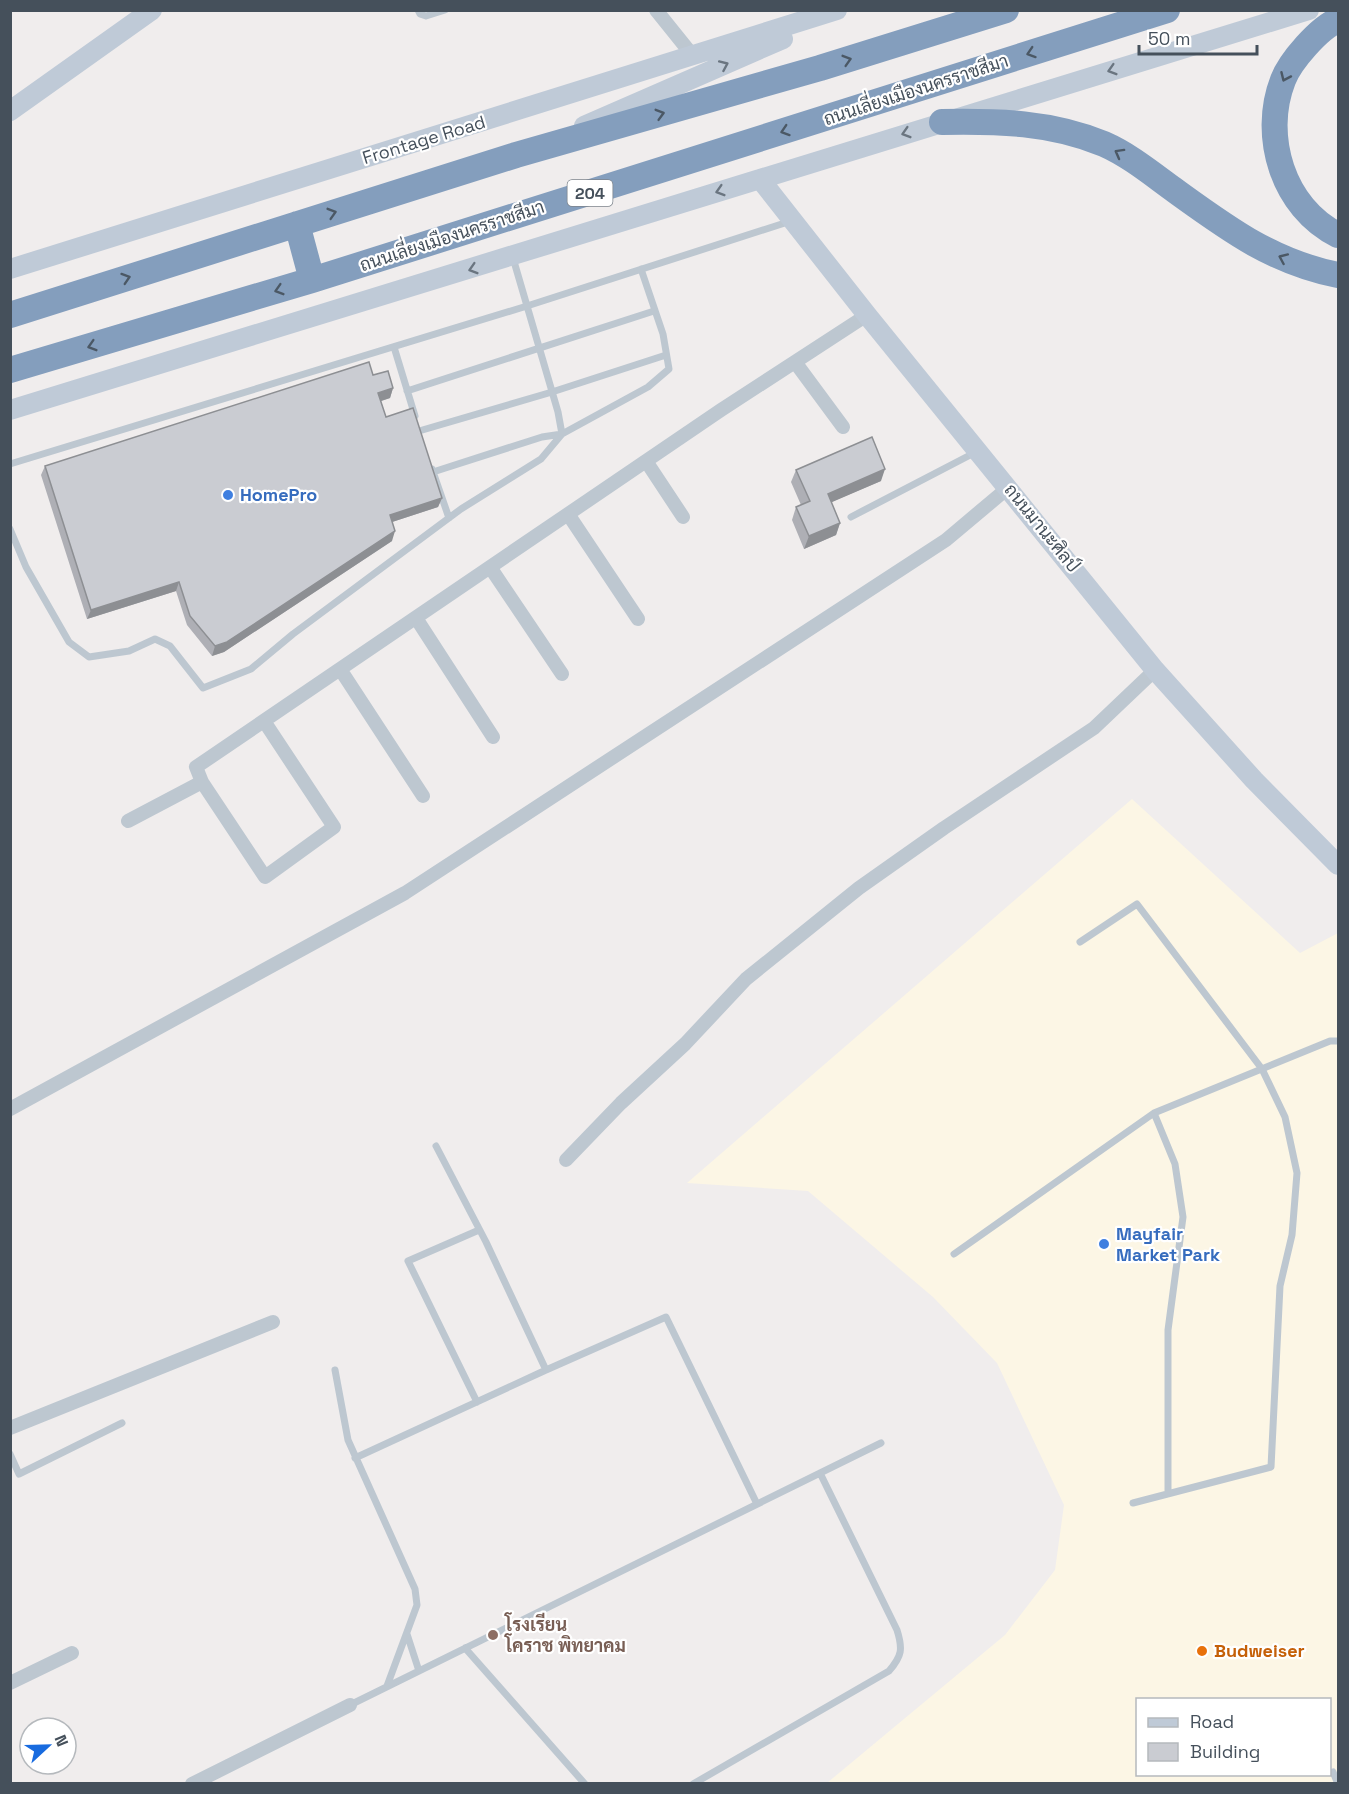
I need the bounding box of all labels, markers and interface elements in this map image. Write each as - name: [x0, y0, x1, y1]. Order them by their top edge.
- scale bar: [1139, 18, 1258, 56]
- text: 50 m: [1148, 27, 1190, 50]
- street label: ถนนเลี่ยงเมืองนครราชสีมา: [819, 45, 1011, 130]
- one-way arrow: [1026, 46, 1037, 59]
- one-way arrow: [841, 55, 852, 67]
- one-way arrow: [717, 60, 728, 72]
- one-way arrow: [1107, 63, 1118, 75]
- one-way arrow: [1280, 70, 1292, 81]
- one-way arrow: [654, 109, 664, 121]
- street label: Frontage Road: [360, 110, 488, 169]
- one-way arrow: [780, 124, 791, 136]
- one-way arrow: [901, 126, 912, 138]
- one-way arrow: [1115, 148, 1125, 160]
- road number: 204: [568, 180, 612, 206]
- one-way arrow: [715, 184, 726, 197]
- street label: ถนนเลี่ยงเมืองนครราชสีมา: [355, 191, 547, 276]
- one-way arrow: [326, 208, 337, 220]
- one-way arrow: [1278, 254, 1289, 266]
- one-way arrow: [468, 261, 479, 274]
- one-way arrow: [120, 273, 131, 285]
- one-way arrow: [274, 283, 284, 295]
- one-way arrow: [87, 339, 98, 351]
- street label: ถนนมานะศิลป์: [1000, 479, 1085, 577]
- place label: HomePro: [240, 483, 317, 506]
- marker: HomePro: [221, 488, 235, 502]
- place label: Mayfair Market Park: [1116, 1222, 1220, 1266]
- marker: Mayfair Market Park: [1097, 1237, 1111, 1251]
- place label: โรงเรียน โคราช พิทยาคม: [504, 1612, 626, 1657]
- marker: โรงเรียน โคราช พิทยาคม: [486, 1628, 500, 1642]
- place label: Budweiser: [1214, 1639, 1305, 1662]
- marker: Budweiser: [1195, 1644, 1209, 1658]
- legend: [1136, 1698, 1331, 1776]
- text: Road: [1190, 1710, 1234, 1733]
- north arrow: [18, 1716, 78, 1776]
- text: N: [50, 1732, 73, 1749]
- text: Building: [1190, 1740, 1260, 1763]

